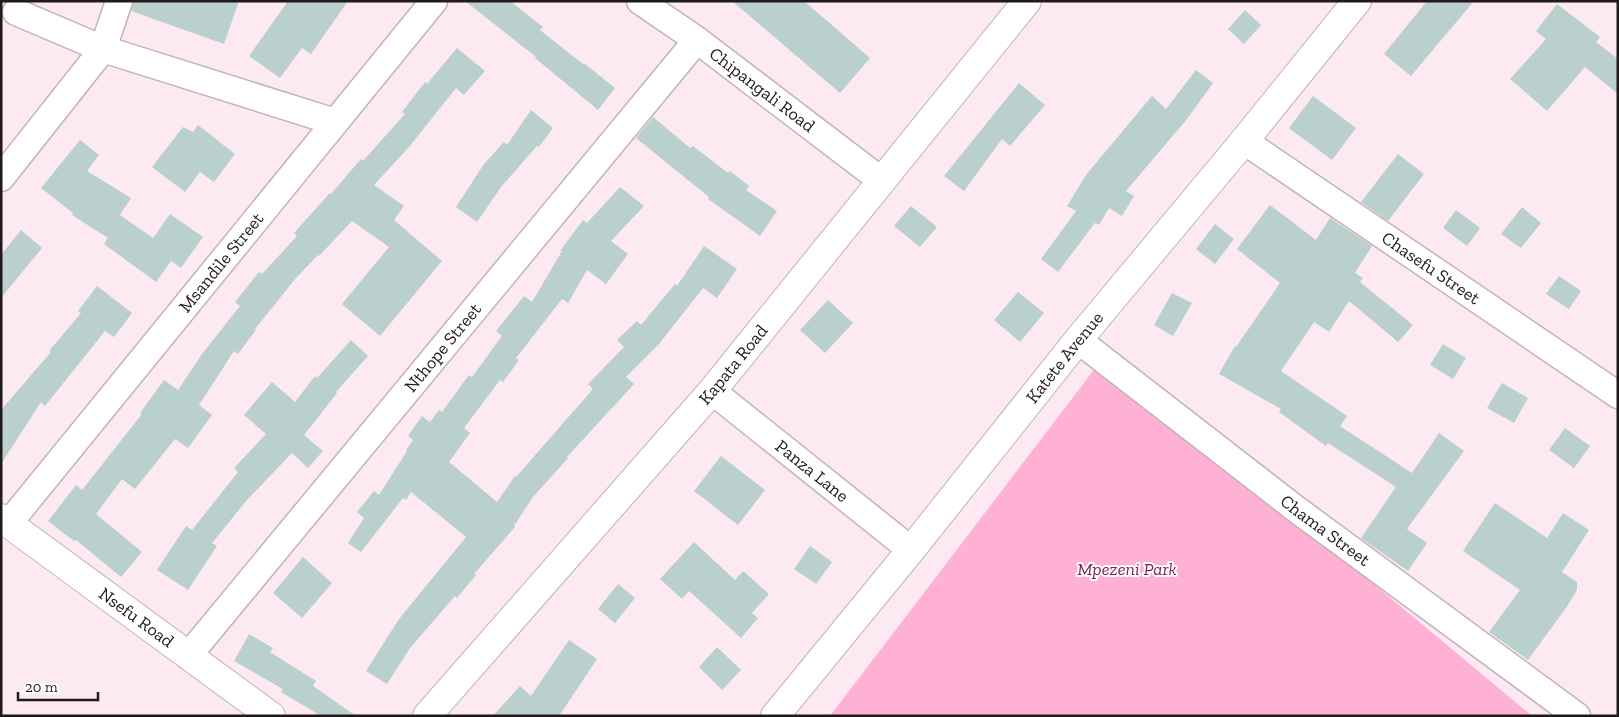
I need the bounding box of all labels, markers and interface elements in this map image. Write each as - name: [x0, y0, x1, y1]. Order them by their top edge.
- street label: Chipangali Road: [705, 42, 819, 137]
- street label: Msandile Street: [174, 208, 269, 317]
- street label: Chasefu Street: [1378, 227, 1485, 309]
- street label: Nthope Street: [400, 298, 486, 397]
- street label: Katete Avenue: [1021, 307, 1108, 408]
- street label: Kapata Road: [694, 320, 772, 409]
- street label: Panza Lane: [771, 435, 853, 507]
- street label: Chama Street: [1276, 490, 1375, 571]
- park label: Mpezeni Park: [1077, 558, 1177, 580]
- street label: Nsefu Road: [95, 583, 178, 652]
- scale bar: [18, 670, 98, 702]
- text: 20 m: [25, 678, 58, 696]

